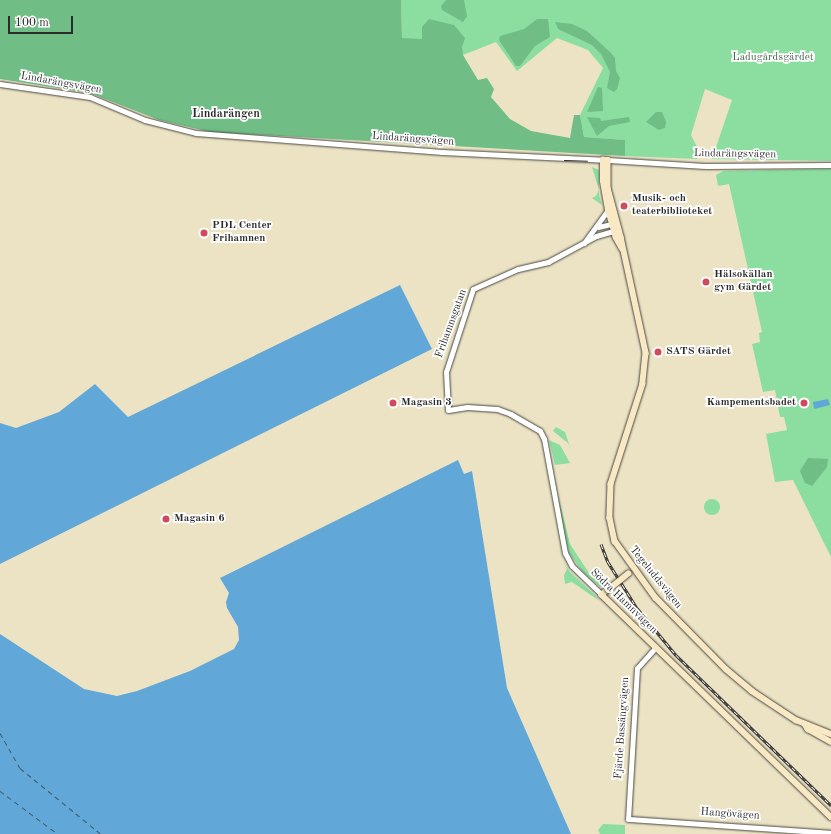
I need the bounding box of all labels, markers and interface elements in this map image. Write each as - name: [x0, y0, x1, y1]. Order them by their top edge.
- scale bar: [10, 8, 75, 34]
- text: 100 m: [15, 17, 49, 29]
- park label: Ladugårdsgärdet: [732, 51, 814, 65]
- street label: Lindarängsvägen: [19, 70, 103, 98]
- district label: Lindarängen: [192, 108, 260, 122]
- street label: Lindarängsvägen: [372, 131, 454, 149]
- street label: Lindarängsvägen: [694, 148, 776, 162]
- place label: Musik- och teaterbiblioteket: [632, 193, 712, 219]
- marker: Musik- och teaterbiblioteket: [619, 201, 629, 211]
- place label: PDL Center Frihamnen: [212, 220, 271, 246]
- marker: PDL Center Frihamnen: [199, 228, 209, 238]
- place label: Hälsokällan gym Gärdet: [714, 269, 773, 295]
- marker: Hälsokällan gym Gärdet: [701, 277, 711, 287]
- street label: Frihamnsgatan: [433, 288, 471, 360]
- place label: SATS Gärdet: [666, 345, 731, 359]
- marker: SATS Gärdet: [653, 347, 663, 357]
- place label: Magasin 3: [401, 396, 452, 410]
- place label: Kampementsbadet: [707, 396, 796, 410]
- marker: Magasin 3: [388, 398, 398, 408]
- marker: Kampementsbadet: [799, 398, 809, 408]
- place label: Magasin 6: [174, 512, 225, 526]
- marker: Magasin 6: [161, 514, 171, 524]
- street label: Tegeluddsvägen: [626, 544, 684, 612]
- street label: Södra Hamnvägen: [587, 567, 659, 637]
- street label: Fjärde Bassängvägen: [613, 676, 633, 780]
- street label: Hangövägen: [700, 806, 760, 824]

